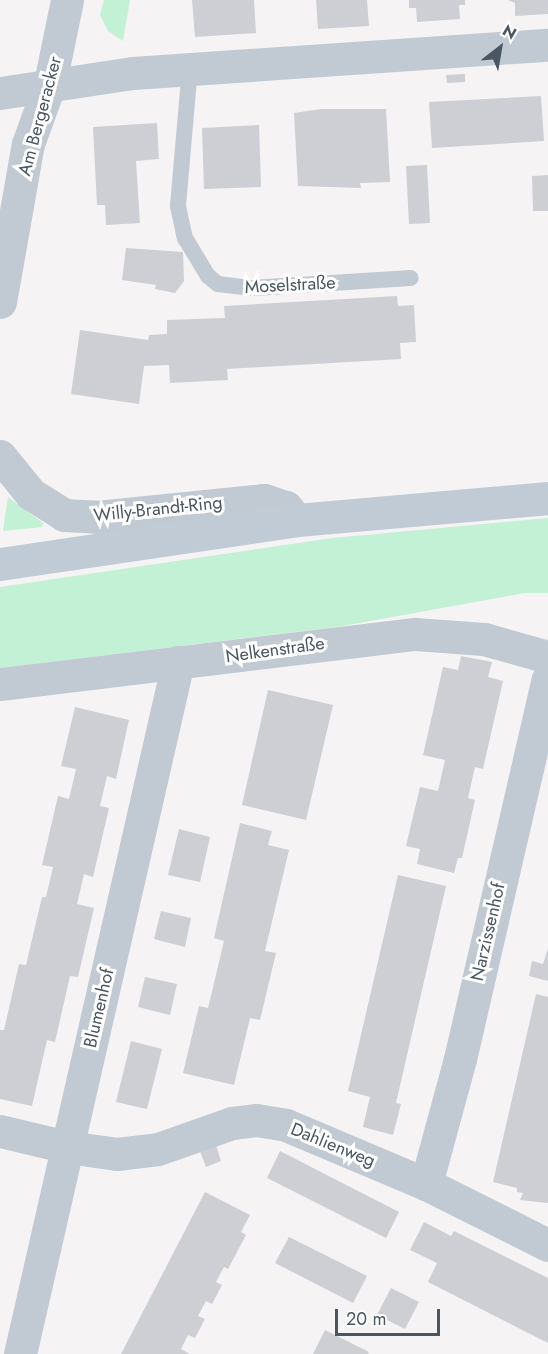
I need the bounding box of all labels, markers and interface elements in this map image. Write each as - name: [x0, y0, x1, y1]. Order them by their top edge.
- north arrow: [470, 18, 530, 78]
- text: N: [498, 19, 521, 45]
- street label: Am Bergeracker: [14, 54, 66, 178]
- street label: Moselstraße: [244, 272, 336, 298]
- street label: Willy-Brandt-Ring: [92, 491, 224, 527]
- street label: Nelkenstraße: [224, 632, 326, 668]
- street label: Narzissenhof: [466, 881, 510, 983]
- street label: Blumenhof: [79, 966, 119, 1050]
- street label: Dahlienweg: [288, 1118, 378, 1172]
- scale bar: [338, 1297, 443, 1335]
- text: 20 m: [346, 1306, 386, 1332]

